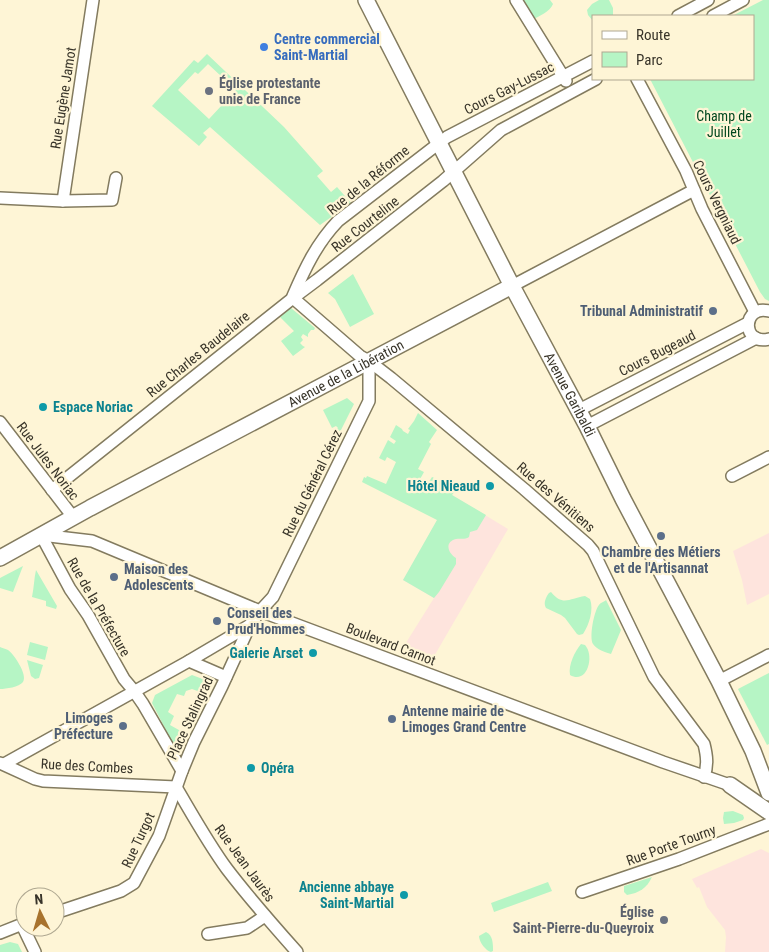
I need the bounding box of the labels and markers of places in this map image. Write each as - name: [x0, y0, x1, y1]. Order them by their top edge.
- place label: Centre commercial Saint-Martial: [274, 31, 380, 63]
- marker: Centre commercial Saint-Martial: [258, 41, 270, 53]
- place label: Église protestante unie de France: [219, 74, 321, 107]
- marker: Église protestante unie de France: [203, 85, 215, 97]
- place label: Tribunal Administratif: [580, 303, 703, 319]
- marker: Tribunal Administratif: [707, 305, 719, 317]
- place label: Espace Noriac: [53, 399, 133, 415]
- marker: Espace Noriac: [37, 401, 49, 413]
- place label: Hôtel Nieaud: [407, 478, 480, 494]
- marker: Hôtel Nieaud: [484, 480, 496, 492]
- marker: Chambre des Métiers et de l'Artisannat: [655, 530, 667, 542]
- place label: Chambre des Métiers et de l'Artisannat: [601, 544, 721, 576]
- place label: Maison des Adolescents: [124, 561, 194, 593]
- marker: Maison des Adolescents: [108, 571, 120, 583]
- place label: Conseil des Prud'Hommes: [227, 605, 305, 637]
- marker: Conseil des Prud'Hommes: [211, 615, 223, 627]
- place label: Galerie Arset: [230, 645, 303, 661]
- marker: Galerie Arset: [307, 647, 319, 659]
- place label: Antenne mairie de Limoges Grand Centre: [402, 703, 527, 735]
- place label: Limoges Préfecture: [54, 710, 113, 742]
- marker: Antenne mairie de Limoges Grand Centre: [386, 713, 398, 725]
- marker: Limoges Préfecture: [117, 720, 129, 732]
- place label: Opéra: [261, 760, 295, 776]
- marker: Opéra: [245, 762, 257, 774]
- place label: Ancienne abbaye Saint-Martial: [299, 879, 394, 911]
- marker: Ancienne abbaye Saint-Martial: [398, 889, 410, 901]
- place label: Église Saint-Pierre-du-Queyroix: [513, 903, 655, 936]
- marker: Église Saint-Pierre-du-Queyroix: [658, 914, 670, 926]

